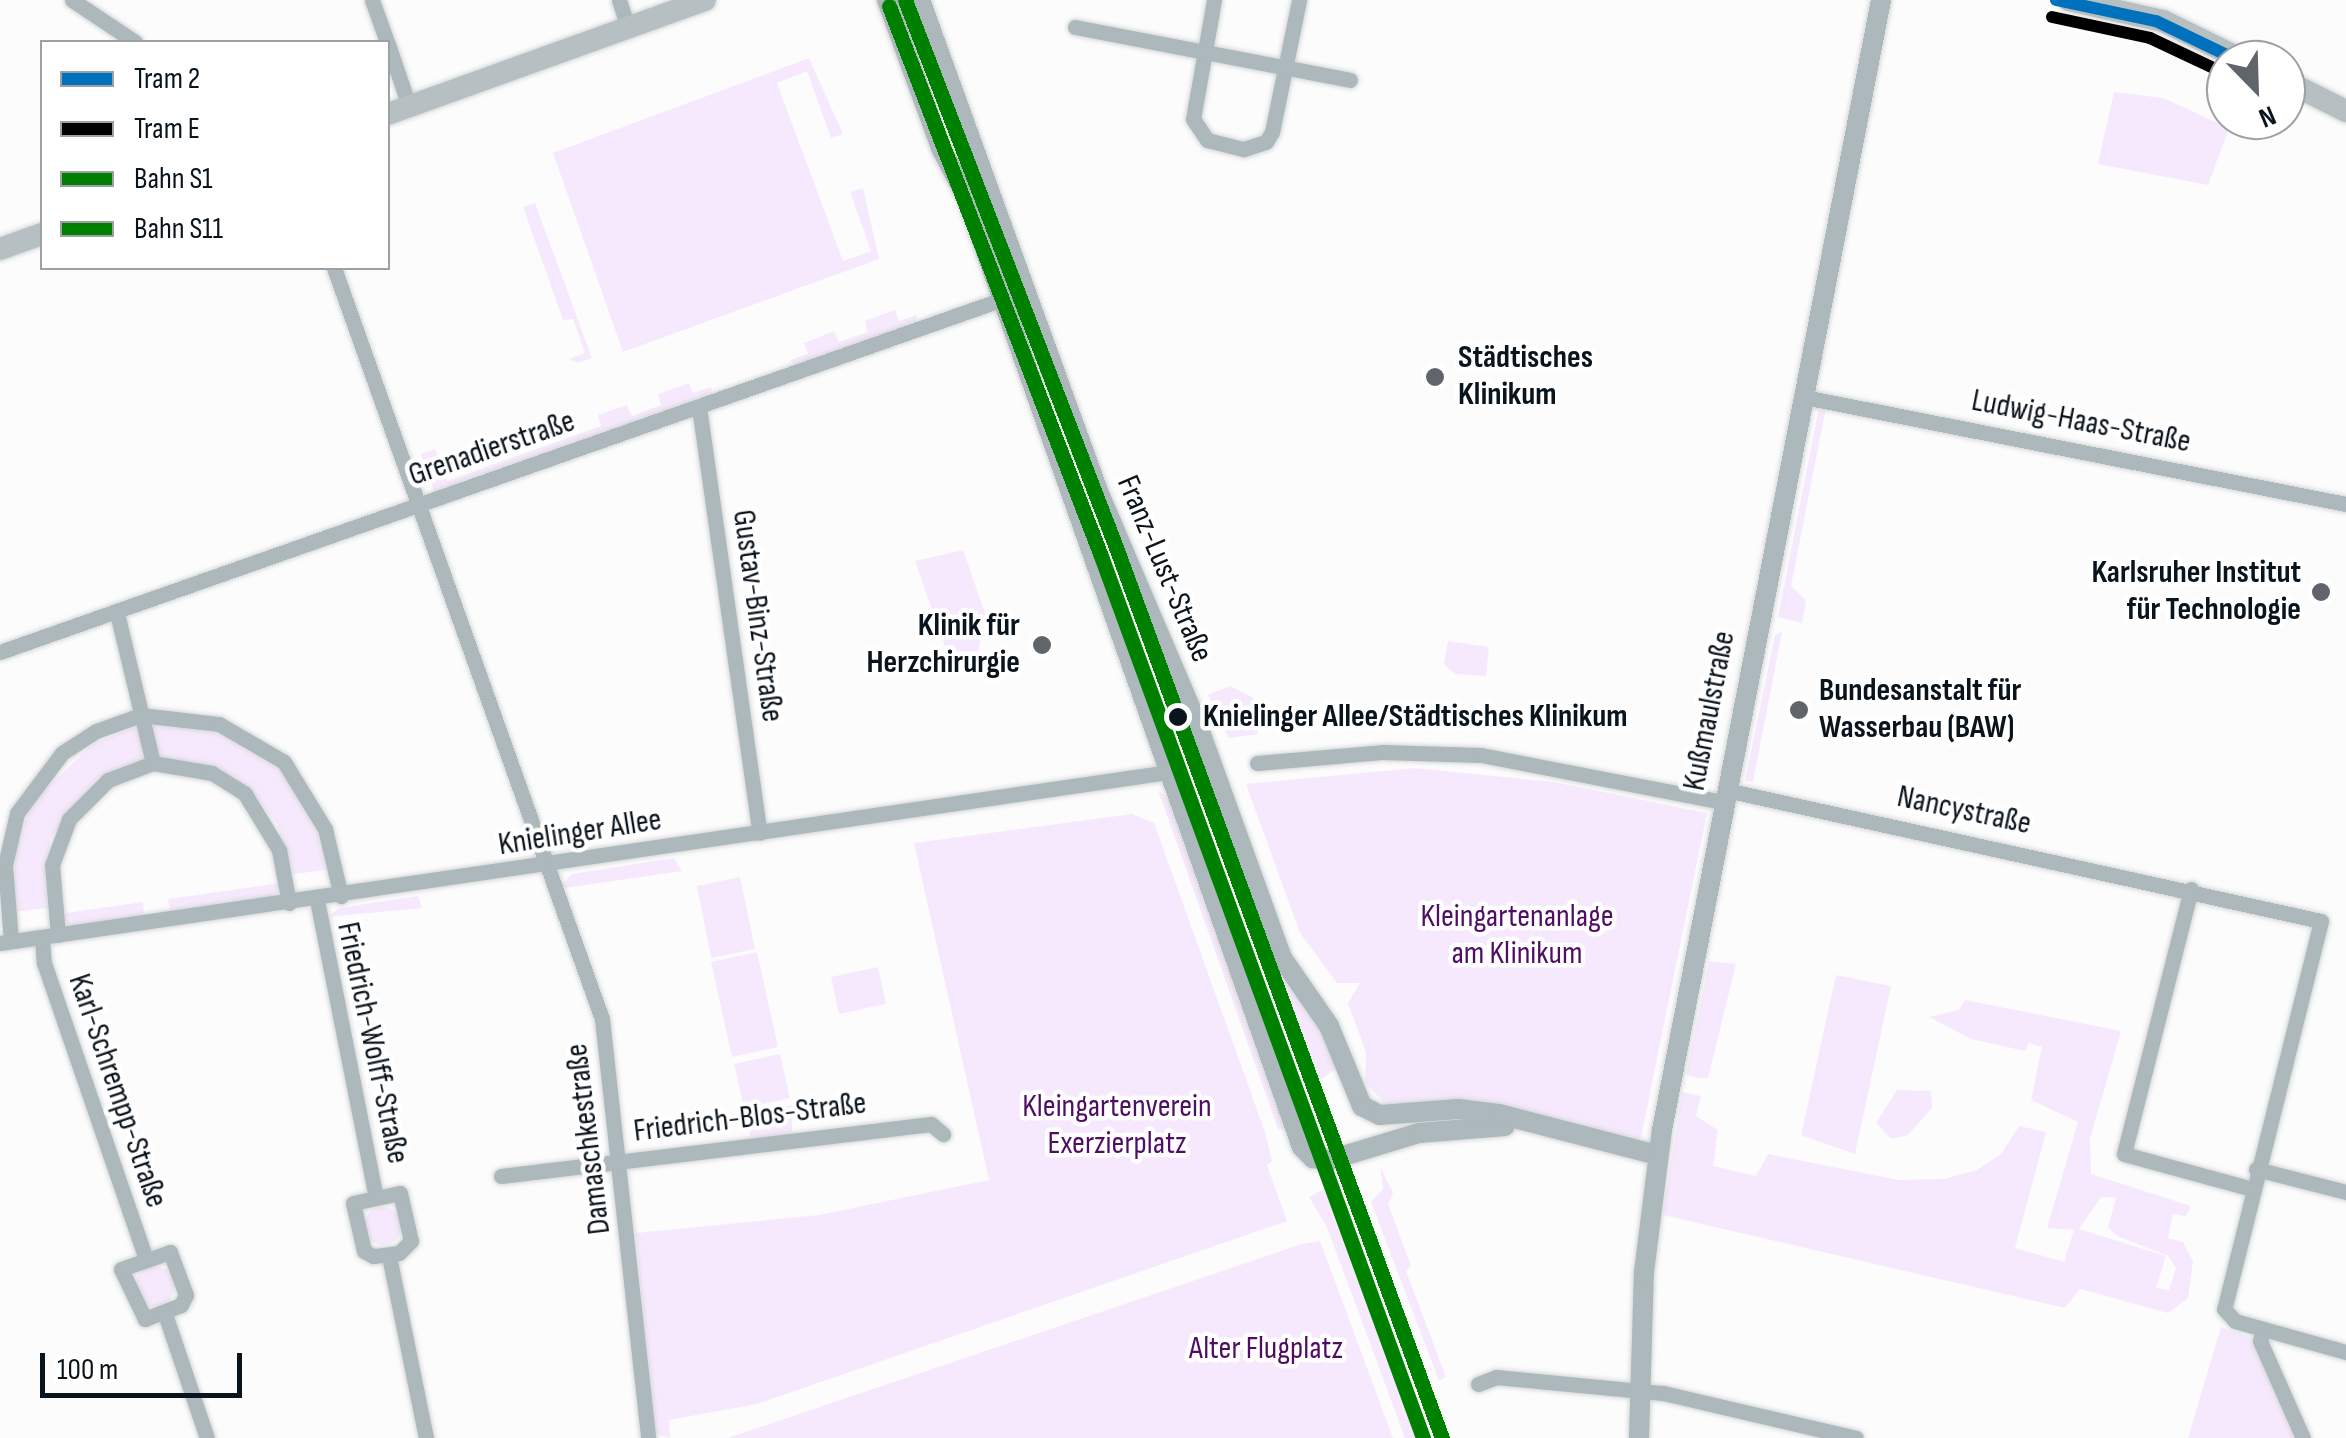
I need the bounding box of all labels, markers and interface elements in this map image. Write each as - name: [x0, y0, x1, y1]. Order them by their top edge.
- legend: [40, 40, 390, 270]
- north arrow: [2206, 40, 2306, 140]
- text: Tram 2: [134, 61, 200, 97]
- text: N: [2254, 98, 2280, 134]
- text: Tram E: [134, 111, 200, 147]
- text: Bahn S1: [134, 161, 213, 197]
- text: Bahn S11: [134, 211, 223, 247]
- place label: Städtisches Klinikum: [1458, 340, 1593, 415]
- marker: Städtisches Klinikum: [1422, 364, 1448, 390]
- street label: Ludwig-Haas-Straße: [1968, 382, 2194, 462]
- street label: Grenadierstraße: [404, 403, 580, 495]
- street label: Franz-Lust-Straße: [1108, 470, 1220, 668]
- street label: Gustav-Binz-Straße: [723, 507, 791, 725]
- place label: Karlsruher Institut für Technologie: [2091, 555, 2301, 630]
- marker: Karlsruher Institut für Technologie: [2310, 581, 2332, 603]
- place label: Klinik für Herzchirurgie: [866, 608, 1020, 683]
- street label: Kußmaulstraße: [1676, 628, 1744, 794]
- marker: Klinik für Herzchirurgie: [1029, 632, 1055, 658]
- place label: Bundesanstalt für Wasserbau (BAW): [1819, 673, 2021, 748]
- place label: Knielinger Allee/Städtisches Klinikum: [1203, 698, 1627, 736]
- marker: Bundesanstalt für Wasserbau (BAW): [1788, 699, 1810, 721]
- marker: Knielinger Allee/Städtisches Klinikum: [1162, 701, 1194, 733]
- street label: Nancystraße: [1894, 778, 2034, 844]
- street label: Knielinger Allee: [496, 801, 664, 865]
- park label: Kleingartenanlage am Klinikum: [1420, 899, 1614, 974]
- street label: Friedrich-Wolff-Straße: [328, 919, 416, 1167]
- street label: Karl-Schrempp-Straße: [59, 969, 175, 1213]
- street label: Damaschkestraße: [558, 1041, 620, 1237]
- street label: Friedrich-Blos-Straße: [632, 1085, 868, 1151]
- park label: Kleingartenverein Exerzierplatz: [1022, 1089, 1212, 1164]
- park label: Alter Flugplatz: [1189, 1330, 1343, 1368]
- scale bar: [45, 1333, 248, 1395]
- text: 100 m: [57, 1352, 118, 1388]

